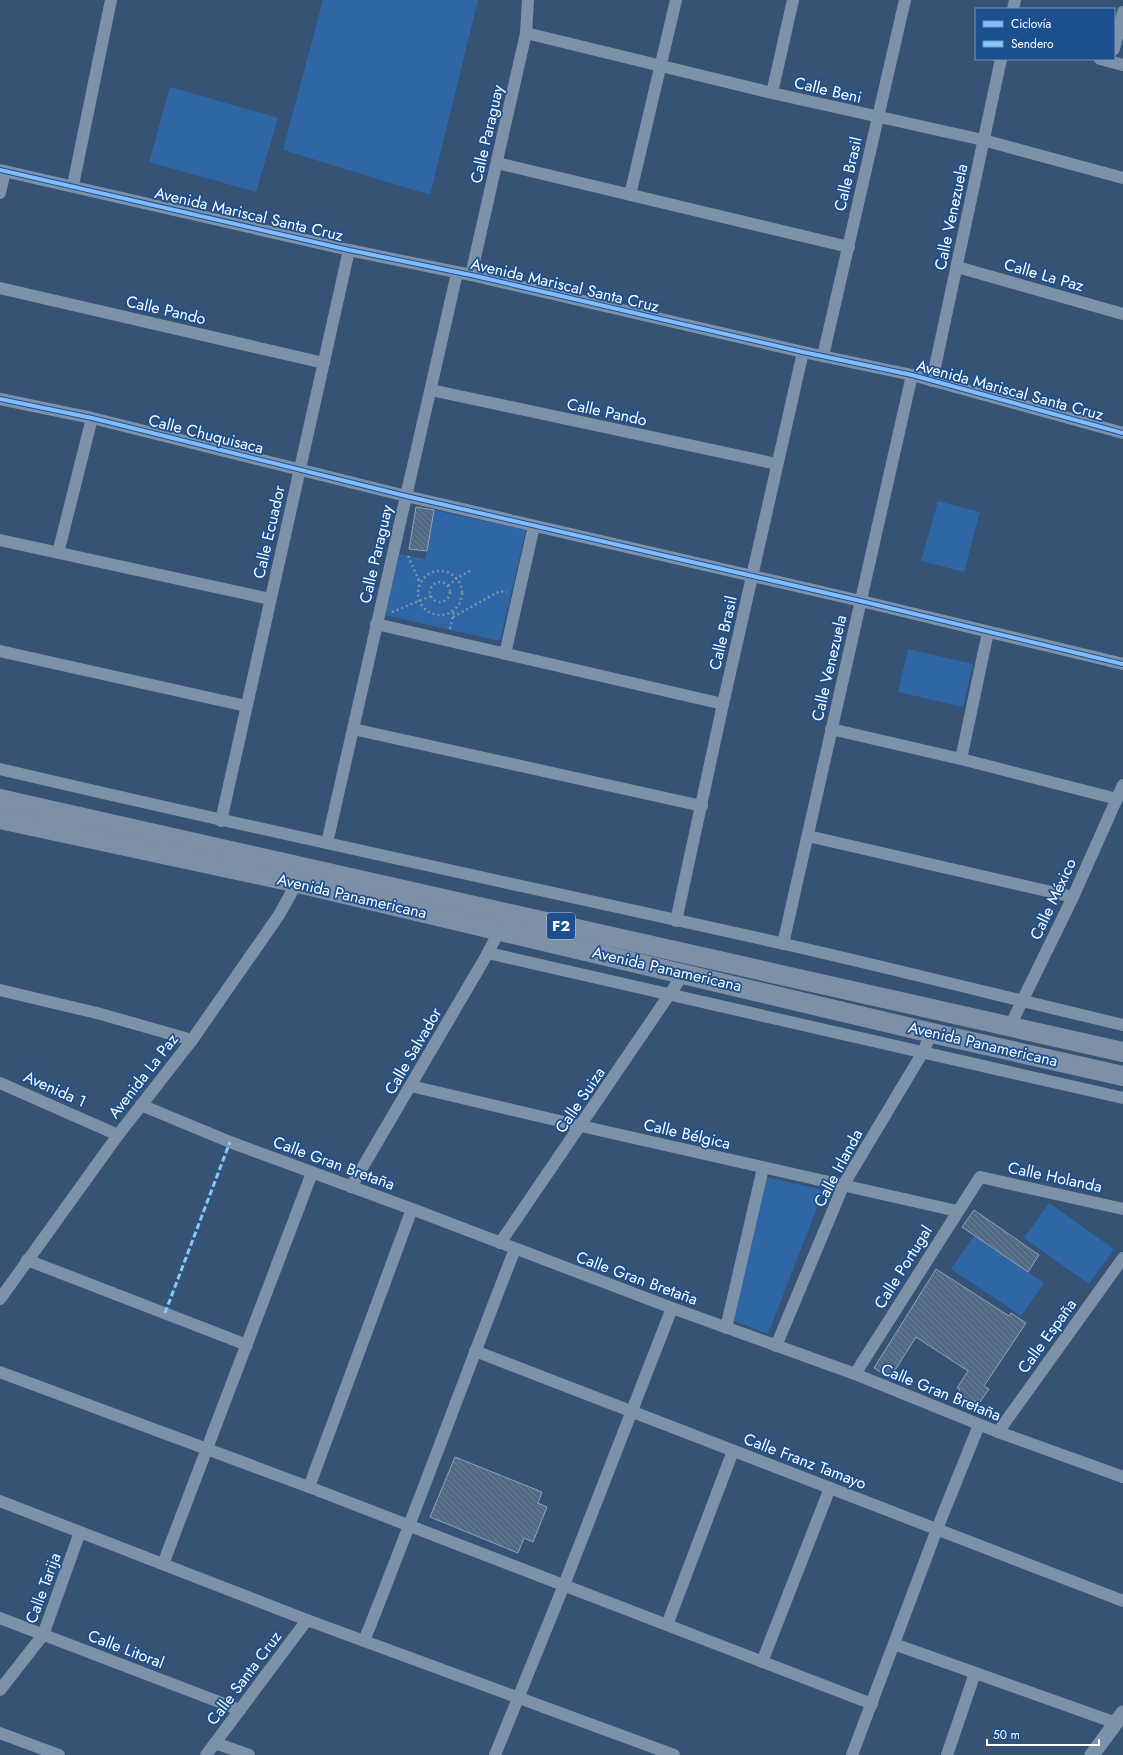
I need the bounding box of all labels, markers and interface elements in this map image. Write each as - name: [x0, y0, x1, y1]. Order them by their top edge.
- legend: [975, 8, 1115, 60]
- text: Ciclovía: [1011, 15, 1052, 33]
- text: Sendero: [1011, 35, 1054, 53]
- street label: Calle Beni: [792, 71, 864, 109]
- street label: Calle Paraguay: [465, 82, 510, 186]
- street label: Calle Brasil: [828, 135, 868, 213]
- street label: Calle Venezuela: [929, 162, 973, 272]
- street label: Avenida Mariscal Santa Cruz: [152, 181, 346, 247]
- street label: Avenida Mariscal Santa Cruz: [468, 252, 662, 318]
- street label: Calle La Paz: [1001, 253, 1087, 298]
- street label: Calle Pando: [124, 290, 208, 330]
- street label: Avenida Mariscal Santa Cruz: [914, 354, 1107, 426]
- street label: Calle Pando: [565, 392, 649, 432]
- street label: Calle Chuquisaca: [146, 409, 266, 459]
- street label: Calle Ecuador: [247, 483, 291, 581]
- street label: Calle Paraguay: [354, 502, 399, 606]
- street label: Calle Brasil: [703, 594, 743, 672]
- street label: Calle Venezuela: [806, 613, 852, 723]
- street label: Calle México: [1024, 854, 1082, 944]
- street label: Avenida Panamericana: [275, 868, 429, 924]
- road number: F2: [547, 913, 575, 939]
- street label: Avenida Panamericana: [590, 941, 744, 997]
- street label: Calle Salvador: [379, 1003, 448, 1099]
- street label: Avenida Panamericana: [906, 1016, 1060, 1072]
- street label: Avenida La Paz: [103, 1028, 184, 1123]
- street label: Calle Suiza: [549, 1062, 611, 1138]
- street label: Avenida 1: [20, 1065, 90, 1113]
- street label: Calle Bélgica: [641, 1113, 733, 1155]
- street label: Calle Irlanda: [808, 1125, 868, 1211]
- street label: Calle Gran Bretaña: [270, 1130, 398, 1196]
- street label: Calle Holanda: [1006, 1156, 1104, 1198]
- street label: Calle Portugal: [868, 1221, 938, 1313]
- street label: Calle Gran Bretaña: [573, 1245, 701, 1311]
- street label: Calle España: [1012, 1294, 1082, 1378]
- street label: Calle Gran Bretaña: [877, 1357, 1005, 1427]
- street label: Calle Franz Tamayo: [740, 1427, 870, 1495]
- street label: Calle Tarija: [20, 1549, 66, 1627]
- street label: Calle Litoral: [85, 1624, 167, 1674]
- street label: Calle Santa Cruz: [201, 1626, 287, 1730]
- scale bar: [987, 1721, 1099, 1747]
- text: 50 m: [993, 1726, 1020, 1744]

